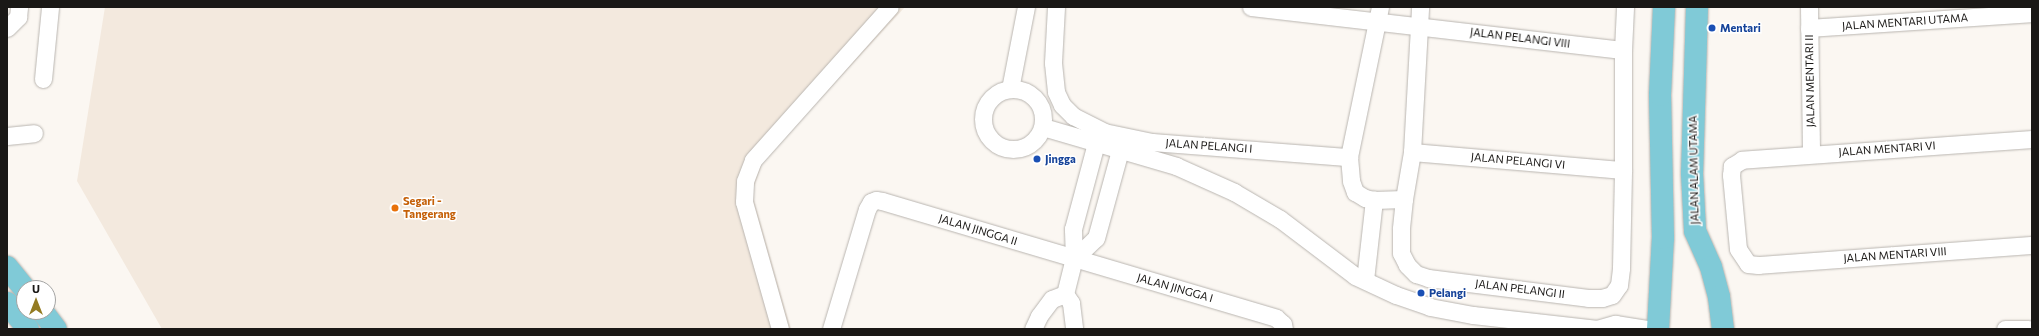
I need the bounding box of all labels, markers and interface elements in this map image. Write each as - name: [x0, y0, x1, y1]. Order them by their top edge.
- street label: JALAN MENTARI UTAMA: [1841, 11, 1969, 33]
- place label: Mentari: [1720, 21, 1761, 35]
- marker: Mentari: [1707, 23, 1717, 33]
- street label: JALAN PELANGI VIII: [1469, 25, 1571, 51]
- street label: JALAN MENTARI II: [1803, 34, 1817, 128]
- street label: JALAN ALAM UTAMA: [1686, 115, 1702, 225]
- street label: JALAN PELANGI I: [1165, 136, 1253, 156]
- street label: JALAN MENTARI VI: [1838, 139, 1936, 159]
- street label: JALAN PELANGI VI: [1470, 150, 1566, 172]
- place label: Jingga: [1045, 152, 1076, 166]
- marker: Jingga: [1032, 154, 1042, 164]
- place label: Segari - Tangerang: [403, 195, 456, 221]
- marker: Segari - Tangerang: [390, 203, 400, 213]
- street label: JALAN JINGGA II: [937, 212, 1019, 248]
- street label: JALAN MENTARI VIII: [1843, 245, 1947, 265]
- street label: JALAN JINGGA I: [1135, 271, 1215, 305]
- street label: JALAN PELANGI II: [1474, 277, 1566, 301]
- north arrow: [16, 280, 56, 320]
- text: U: [32, 282, 40, 295]
- place label: Pelangi: [1429, 286, 1466, 300]
- marker: Pelangi: [1416, 288, 1426, 298]

